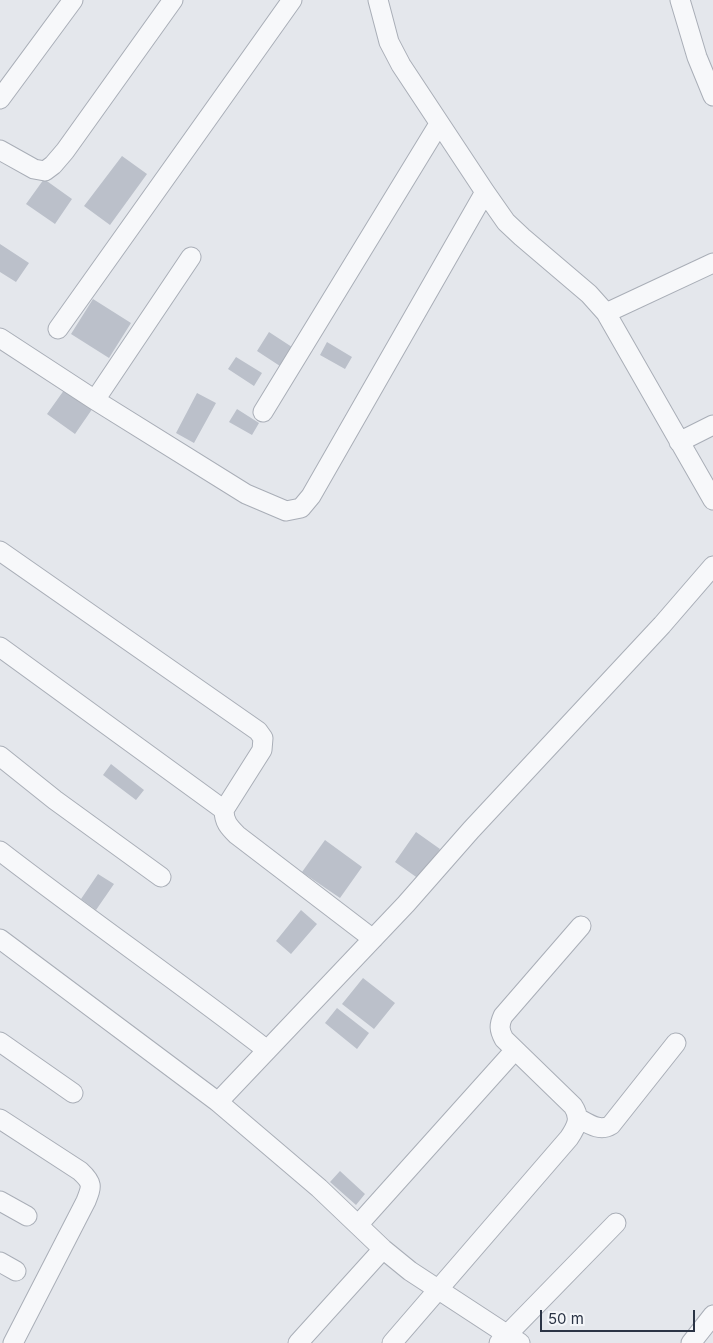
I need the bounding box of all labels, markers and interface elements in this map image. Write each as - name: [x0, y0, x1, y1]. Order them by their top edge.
- scale bar: [543, 1300, 698, 1332]
- text: 50 m: [548, 1309, 584, 1328]

